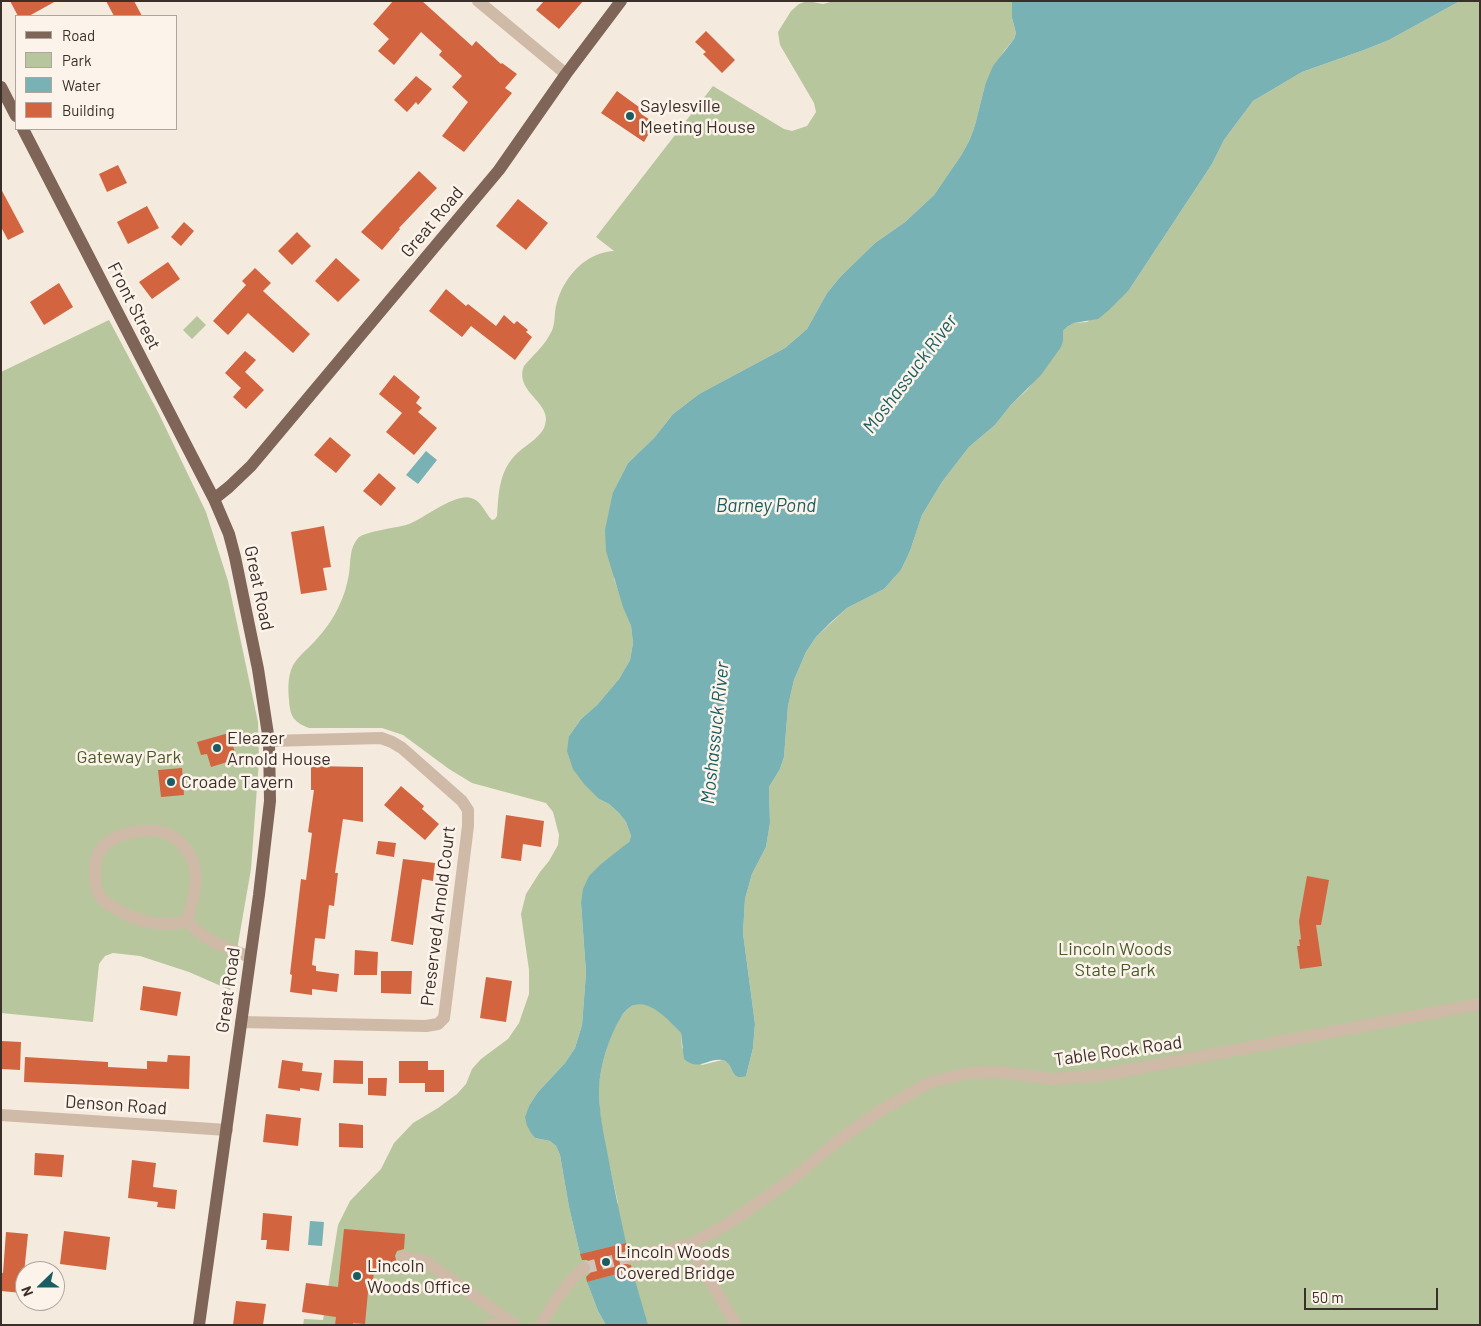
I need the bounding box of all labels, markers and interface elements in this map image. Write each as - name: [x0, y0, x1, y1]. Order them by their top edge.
- legend: [15, 15, 178, 130]
- text: Road: [62, 26, 95, 44]
- text: Park: [62, 51, 91, 69]
- text: Water: [62, 76, 101, 94]
- place label: Saylesville Meeting House: [640, 95, 755, 138]
- text: Building: [62, 101, 115, 119]
- marker: Saylesville Meeting House: [624, 110, 636, 122]
- street label: Great Road: [396, 182, 468, 262]
- street label: Front Street: [103, 259, 165, 353]
- water label: Moshassuck River: [858, 310, 962, 438]
- water label: Barney Pond: [716, 495, 816, 517]
- street label: Great Road: [239, 544, 279, 632]
- water label: Moshassuck River: [696, 661, 734, 805]
- place label: Eleazer Arnold House: [227, 727, 331, 770]
- marker: Eleazer Arnold House: [211, 742, 223, 754]
- park label: Gateway Park: [77, 746, 181, 768]
- place label: Croade Tavern: [181, 771, 294, 793]
- marker: Croade Tavern: [165, 776, 177, 788]
- street label: Preserved Arnold Court: [416, 825, 460, 1007]
- park label: Lincoln Woods State Park: [1058, 938, 1172, 981]
- street label: Great Road: [211, 946, 245, 1034]
- street label: Table Rock Road: [1053, 1031, 1183, 1071]
- street label: Denson Road: [64, 1091, 168, 1119]
- place label: Lincoln Woods Covered Bridge: [616, 1241, 735, 1284]
- place label: Lincoln Woods Office: [367, 1255, 471, 1298]
- marker: Lincoln Woods Covered Bridge: [600, 1256, 612, 1268]
- north arrow: [15, 1261, 65, 1311]
- marker: Lincoln Woods Office: [351, 1270, 363, 1282]
- scale bar: [1306, 1278, 1440, 1310]
- text: N: [17, 1284, 36, 1299]
- text: 50 m: [1312, 1288, 1344, 1306]

